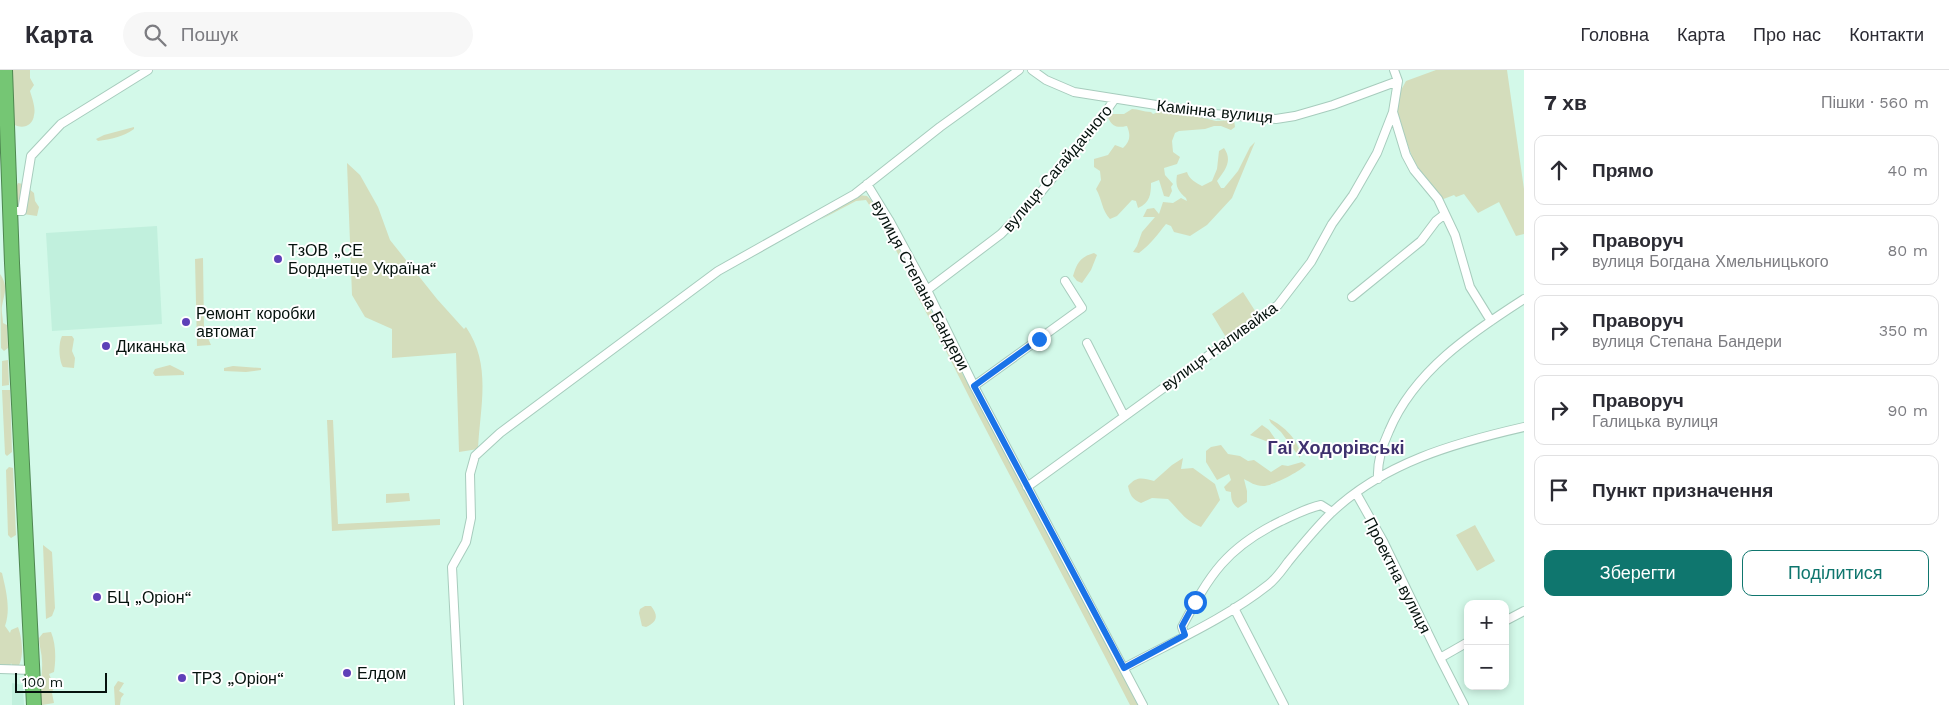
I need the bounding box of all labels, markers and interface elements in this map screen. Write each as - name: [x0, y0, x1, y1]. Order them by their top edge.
- search box: [123, 12, 473, 57]
- text: Карта: [25, 21, 93, 49]
- icon: search: [141, 21, 169, 49]
- text: Пошук: [181, 23, 238, 46]
- text: Головна: [1581, 24, 1649, 45]
- text: Карта: [1677, 24, 1725, 45]
- text: Про нас: [1753, 24, 1821, 45]
- text: Контакти: [1849, 24, 1924, 45]
- text: 7 хв: [1544, 90, 1587, 115]
- text: Пішки · 560 m: [1821, 93, 1929, 112]
- street label: Камінна вулиця: [1156, 96, 1274, 127]
- street label: вулиця Сагайдачного: [999, 101, 1116, 236]
- icon: ahead: [1545, 156, 1573, 184]
- text: Прямо: [1592, 159, 1654, 182]
- text: 40 m: [1888, 161, 1928, 180]
- street label: вулиця Степана Бандери: [868, 197, 974, 374]
- text: Праворуч: [1592, 229, 1684, 252]
- icon: right: [1545, 236, 1573, 264]
- place label: ТзОВ „СЕ Борднетце Україна“: [288, 241, 437, 278]
- text: 80 m: [1887, 241, 1928, 260]
- text: вулиця Богдана Хмельницького: [1592, 252, 1829, 271]
- marker: ТзОВ „СЕ Борднетце Україна“: [272, 253, 284, 265]
- street label: вулиця Наливайка: [1158, 298, 1281, 395]
- place label: Ремонт коробки автомат: [196, 304, 315, 341]
- text: Праворуч: [1592, 309, 1684, 332]
- marker: Ремонт коробки автомат: [180, 316, 192, 328]
- icon: right: [1545, 316, 1573, 344]
- text: 350 m: [1879, 321, 1928, 340]
- route end: [1028, 328, 1051, 351]
- text: вулиця Степана Бандери: [1592, 332, 1782, 351]
- place label: Диканька: [116, 337, 186, 356]
- marker: Диканька: [100, 340, 112, 352]
- text: Праворуч: [1592, 389, 1684, 412]
- icon: right: [1545, 396, 1573, 424]
- text: 90 m: [1887, 401, 1928, 420]
- text: Галицька вулиця: [1592, 412, 1718, 431]
- district label: Гаї Ходорівські: [1268, 437, 1404, 458]
- icon: arrive: [1545, 476, 1573, 504]
- text: Пункт призначення: [1592, 479, 1773, 502]
- street label: Проектна вулиця: [1360, 514, 1435, 636]
- button: Зберегти: [1544, 550, 1732, 596]
- button: Поділитися: [1742, 550, 1929, 596]
- place label: БЦ „Оріон“: [107, 588, 192, 607]
- marker: БЦ „Оріон“: [91, 591, 103, 603]
- route start: [1184, 591, 1207, 614]
- map controls: [1464, 600, 1509, 690]
- button: +: [1464, 600, 1509, 645]
- button: −: [1464, 645, 1509, 690]
- place label: Елдом: [357, 664, 406, 683]
- marker: Елдом: [341, 667, 353, 679]
- place label: ТРЗ „Оріон“: [192, 669, 284, 688]
- scale bar: [15, 670, 108, 693]
- marker: ТРЗ „Оріон“: [176, 672, 188, 684]
- text: 100 m: [22, 674, 63, 690]

